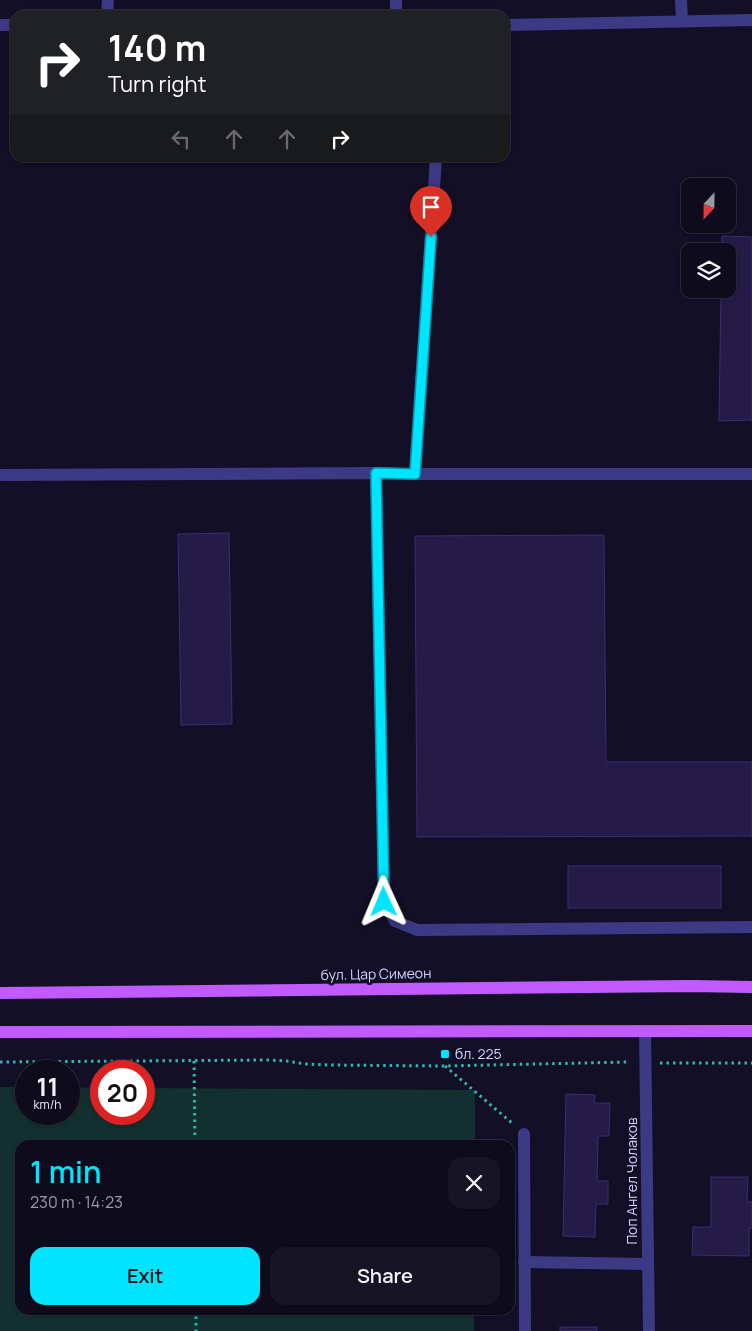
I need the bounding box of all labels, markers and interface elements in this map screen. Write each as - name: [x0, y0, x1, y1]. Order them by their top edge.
- text: 140 m: [108, 24, 206, 72]
- icon: right: [25, 30, 90, 95]
- text: Turn right: [108, 69, 206, 99]
- icon: left: [167, 125, 195, 153]
- icon: ahead: [220, 125, 248, 153]
- icon: ahead: [273, 125, 301, 153]
- icon: right: [326, 125, 354, 153]
- north arrow: [681, 178, 736, 232]
- map controls: [681, 178, 736, 298]
- pin: [410, 186, 452, 237]
- icon: arrive: [417, 193, 445, 221]
- button: layers: [681, 243, 736, 298]
- position arrow: [357, 875, 409, 927]
- street label: бул. Цар Симеон: [320, 963, 432, 984]
- place label: бл. 225: [455, 1044, 502, 1063]
- marker: бл. 225: [439, 1048, 451, 1060]
- speed limit sign: 20: [90, 1060, 155, 1125]
- text: 11: [37, 1069, 58, 1104]
- text: km/h: [34, 1096, 61, 1113]
- street label: Поп Ангел Чолаков: [622, 1117, 641, 1245]
- text: 1 min: [30, 1151, 102, 1192]
- button: close: [448, 1157, 500, 1209]
- text: 230 m · 14:23: [30, 1191, 123, 1213]
- button: Exit: [30, 1247, 260, 1305]
- button: Share: [270, 1247, 500, 1305]

